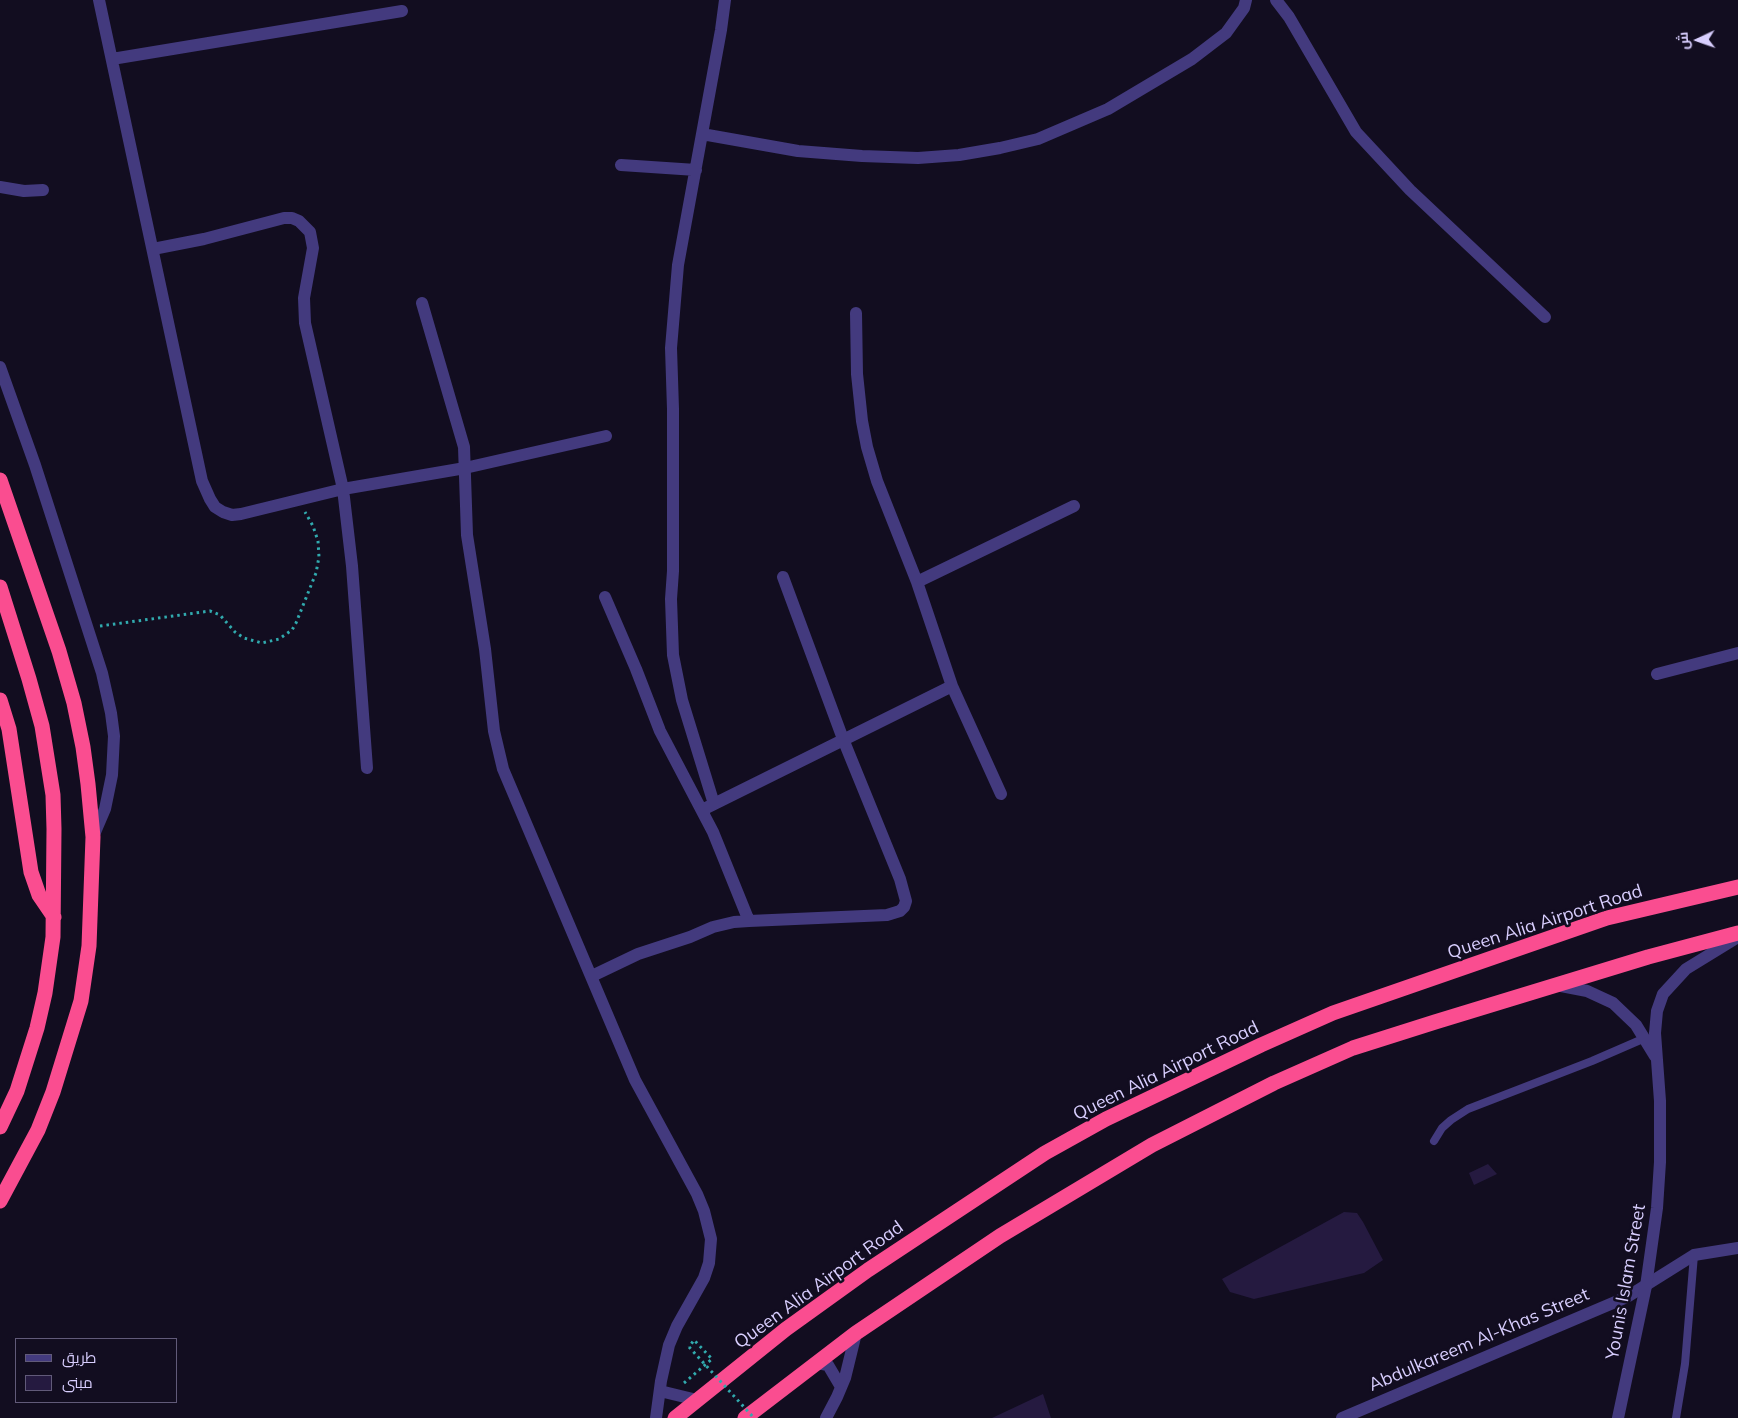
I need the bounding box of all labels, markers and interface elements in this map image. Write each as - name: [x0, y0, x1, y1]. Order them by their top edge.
- north arrow: [1673, 15, 1723, 65]
- text: ش: [1674, 31, 1692, 50]
- street label: Queen Alia Airport Road: [1445, 880, 1645, 964]
- street label: Queen Alia Airport Road: [1070, 1017, 1262, 1125]
- street label: Younis Islam Street: [1602, 1203, 1650, 1361]
- street label: Queen Alia Airport Road: [730, 1216, 908, 1354]
- street label: Abdulkareem Al-Khas Street: [1366, 1284, 1592, 1396]
- legend: [15, 1338, 178, 1403]
- text: طريق: [62, 1348, 96, 1367]
- text: مبنى: [62, 1373, 93, 1392]

